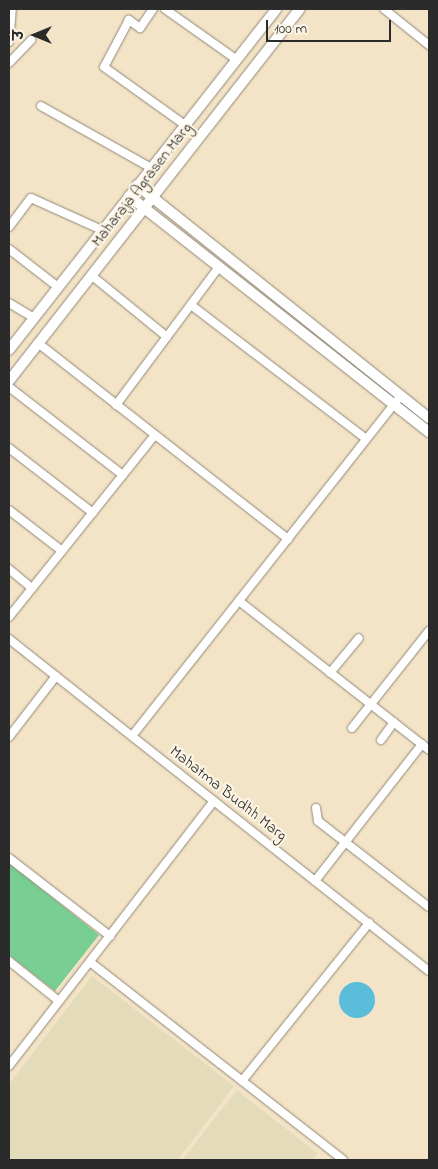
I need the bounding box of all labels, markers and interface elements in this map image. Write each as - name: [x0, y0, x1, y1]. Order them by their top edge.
- north arrow: [10, 10, 60, 60]
- scale bar: [268, 10, 393, 42]
- text: 100 m: [274, 18, 307, 40]
- text: उ: [9, 30, 30, 40]
- street label: Maharaja Agrasen Marg: [88, 119, 196, 251]
- street label: Mahatma Budhh Marg: [166, 742, 290, 846]

